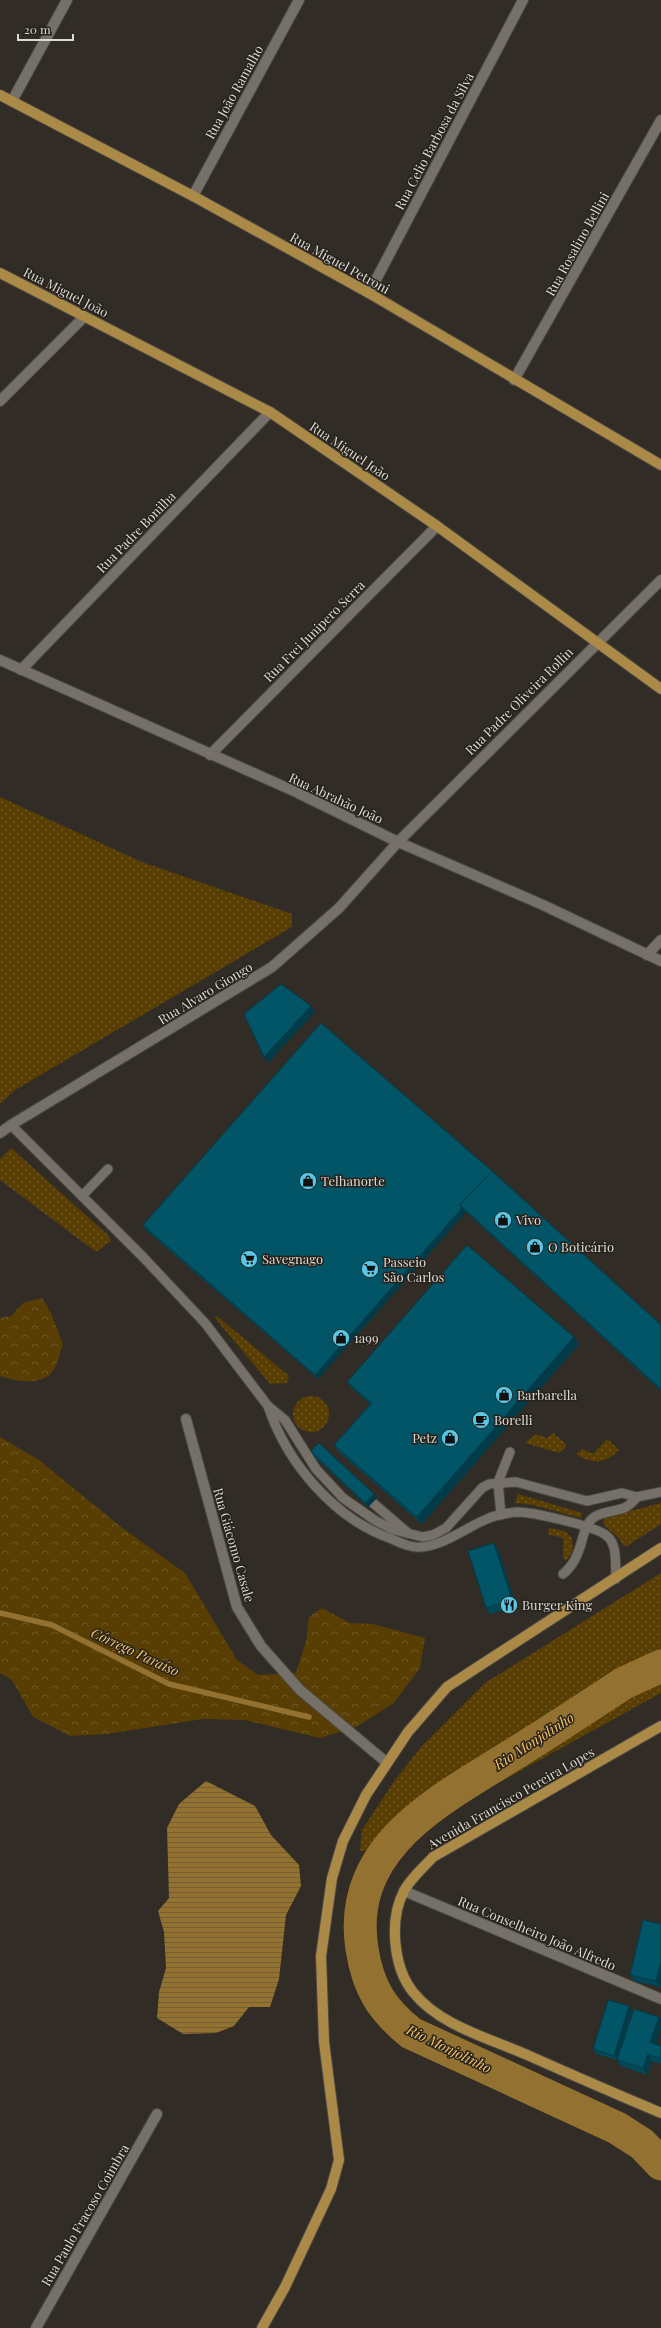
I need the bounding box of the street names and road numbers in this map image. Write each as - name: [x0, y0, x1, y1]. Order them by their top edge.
- street label: Rua João Ramalho: [201, 42, 266, 142]
- street label: Rua Celio Barbosa da Silva: [390, 69, 477, 212]
- street label: Rua Rosalino Bellini: [541, 189, 612, 299]
- street label: Rua Miguel Petroni: [287, 228, 393, 297]
- street label: Rua Miguel João: [21, 263, 112, 320]
- street label: Rua Miguel João: [307, 417, 394, 484]
- street label: Rua Padre Bonilha: [92, 487, 179, 576]
- street label: Rua Frei Junipero Serra: [259, 576, 368, 685]
- street label: Rua Padre Oliveira Rollin: [461, 643, 576, 758]
- street label: Rua Abrahão João: [286, 768, 386, 827]
- street label: Rua Alvaro Giongo: [154, 958, 255, 1027]
- street label: Rua Giácomo Casale: [210, 1486, 259, 1604]
- street label: Avenida Francisco Pereira Lopes: [423, 1743, 597, 1853]
- street label: Rua Conselheiro João Alfredo: [456, 1892, 619, 1974]
- street label: Rua Paulo Fracoso Coimbra: [37, 2140, 133, 2289]

